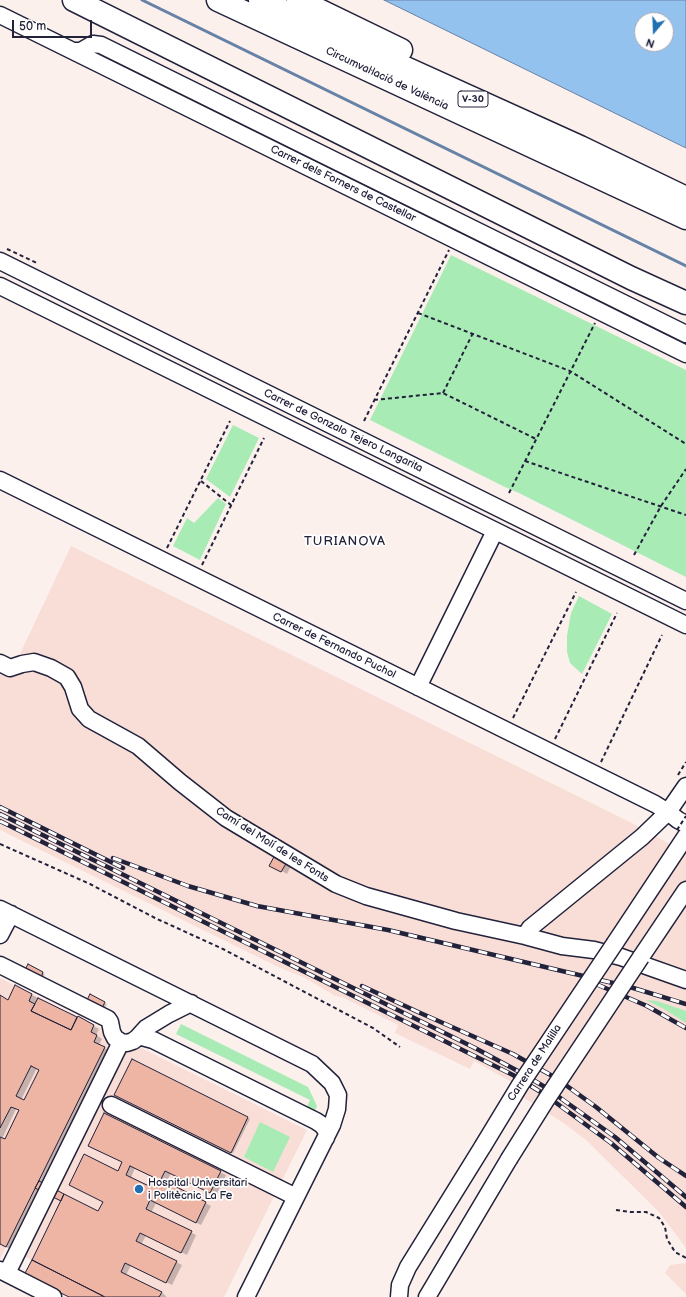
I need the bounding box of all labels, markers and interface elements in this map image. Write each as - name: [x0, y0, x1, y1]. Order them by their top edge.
- scale bar: [14, 12, 94, 38]
- north arrow: [634, 12, 674, 52]
- text: 50 m: [19, 19, 46, 34]
- text: N: [644, 35, 656, 50]
- street label: Circumval·lació de València: [323, 45, 451, 113]
- road number: V-30: [458, 91, 488, 107]
- street label: Carrer dels Forners de Castellar: [268, 143, 418, 225]
- street label: Carrer de Gonzalo Tejero Langarita: [261, 387, 425, 475]
- district label: TURIANOVA: [304, 534, 386, 550]
- street label: Carrer de Fernando Puchol: [270, 610, 398, 682]
- street label: Camí del Molí de les Fonts: [213, 805, 331, 885]
- street label: Carrera de Malilla: [505, 1022, 565, 1104]
- place label: Hospital Universitari i Politècnic La Fe: [148, 1176, 247, 1202]
- marker: Hospital Universitari i Politècnic La Fe: [133, 1183, 145, 1195]

